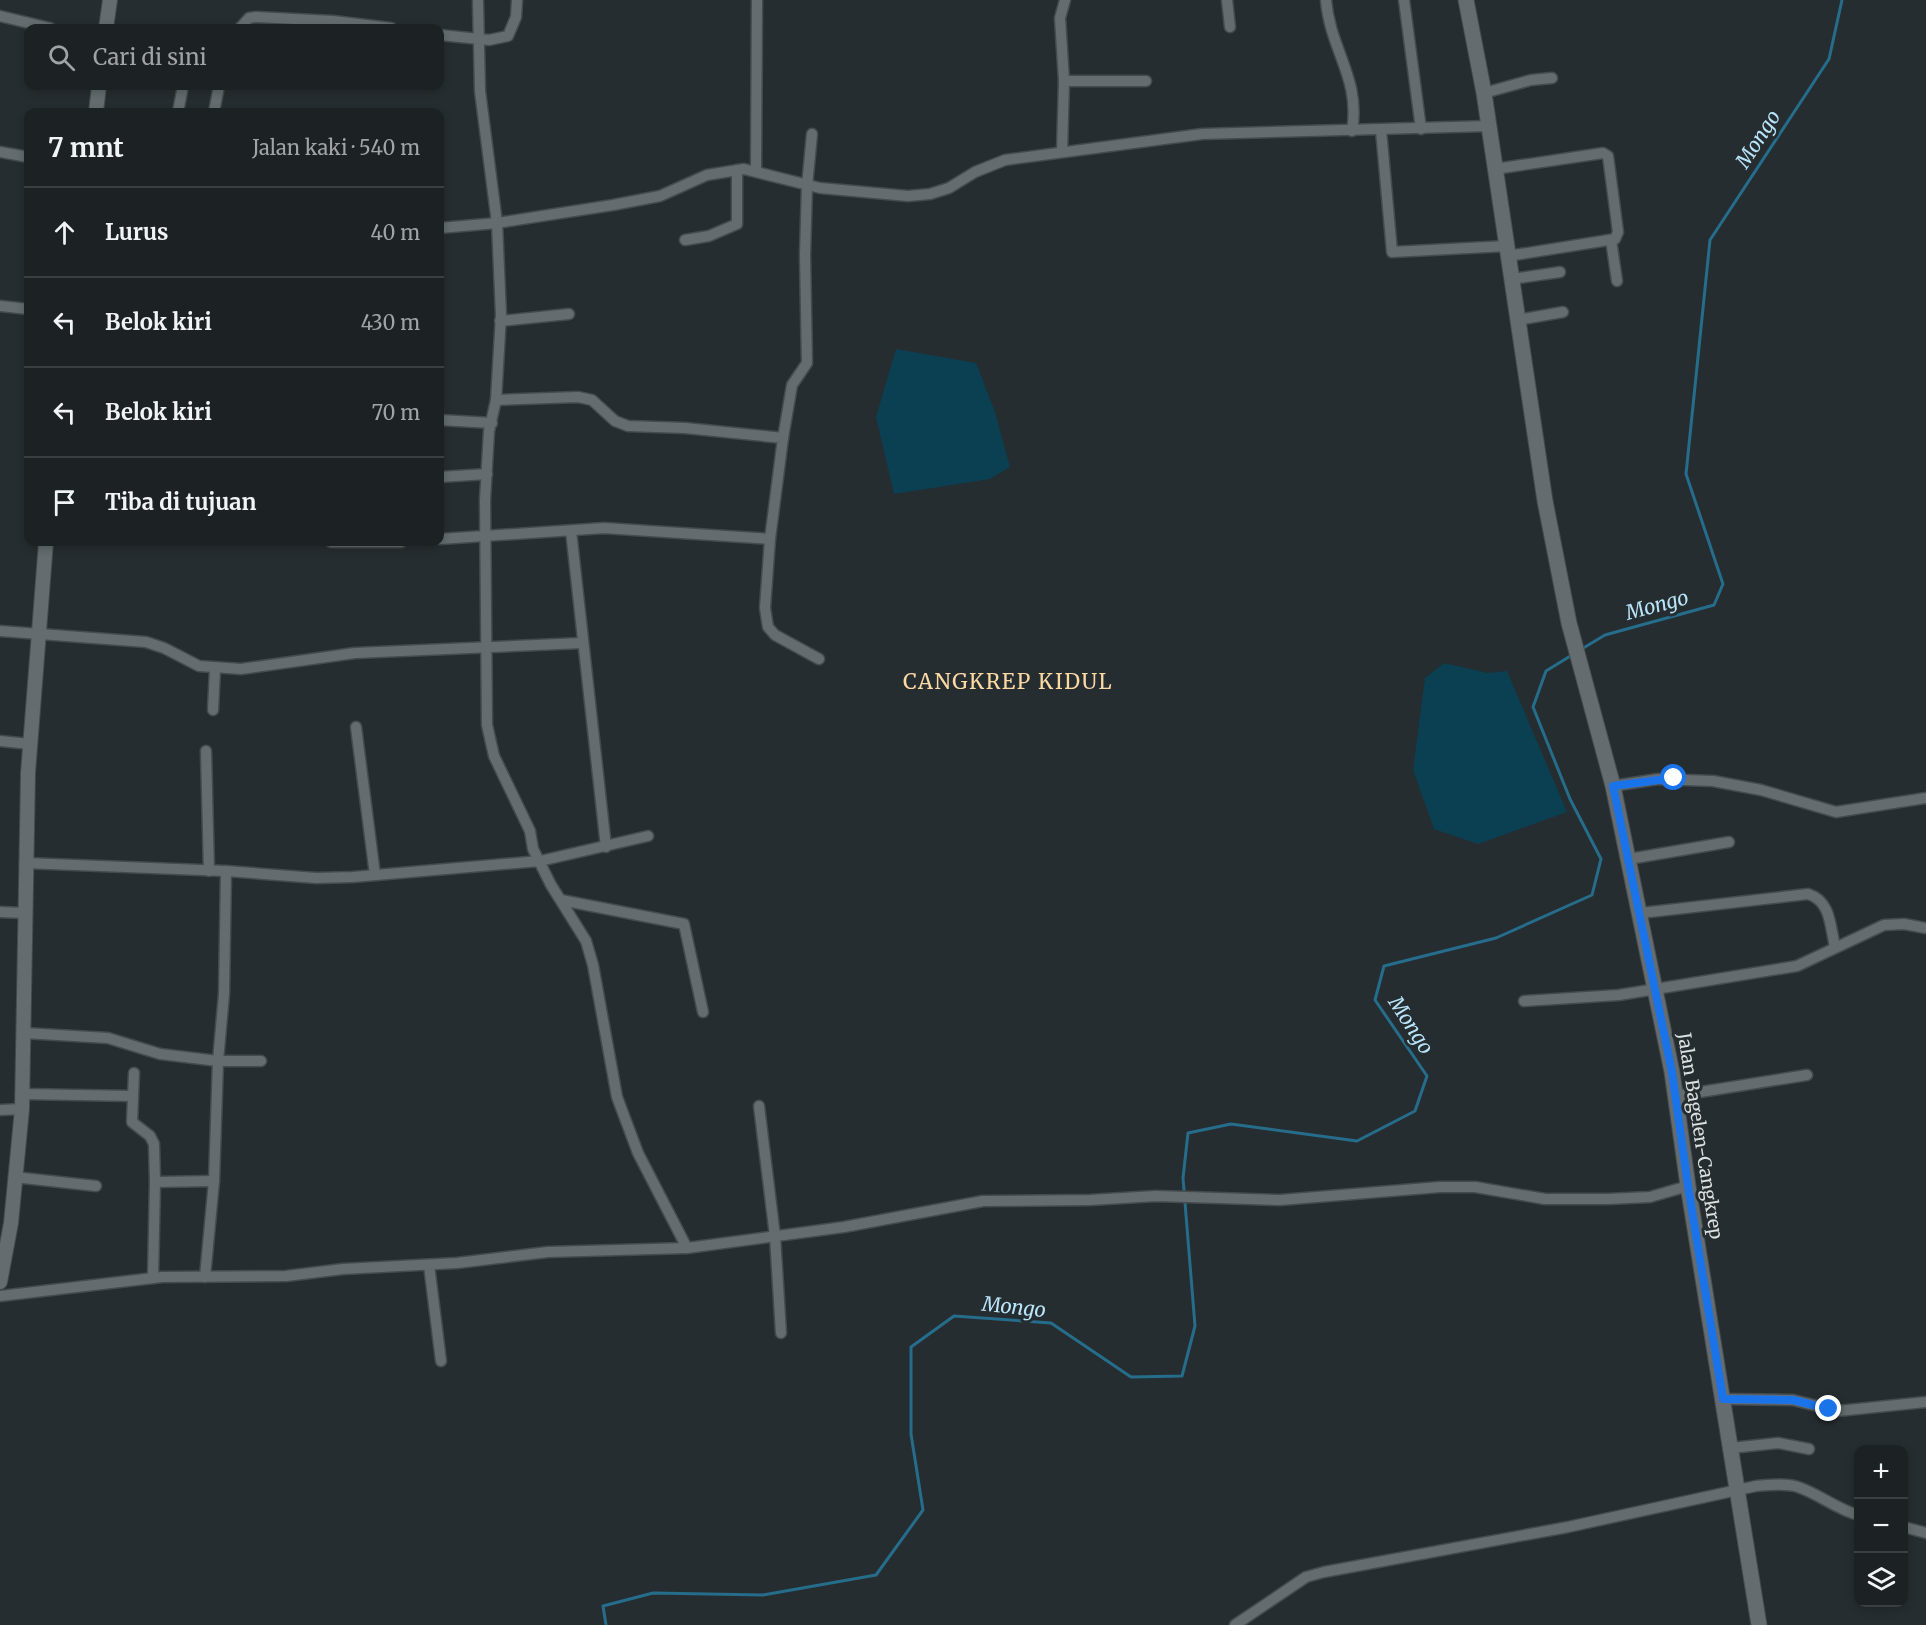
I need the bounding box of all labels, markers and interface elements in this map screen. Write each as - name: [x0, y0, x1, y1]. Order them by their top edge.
- search box: [24, 24, 444, 90]
- icon: search: [45, 41, 78, 74]
- text: Cari di sini: [93, 43, 207, 71]
- water label: Mongo: [1729, 105, 1786, 173]
- text: 7 mnt: [48, 131, 124, 164]
- text: Jalan kaki · 540 m: [252, 135, 420, 160]
- icon: ahead: [48, 216, 81, 249]
- text: Lurus: [105, 218, 168, 246]
- text: 40 m: [370, 220, 420, 245]
- icon: left: [48, 306, 81, 339]
- text: Belok kiri: [105, 308, 212, 336]
- text: 430 m: [361, 310, 420, 335]
- icon: left: [48, 396, 81, 429]
- text: Belok kiri: [105, 398, 212, 426]
- text: 70 m: [372, 400, 420, 425]
- icon: arrive: [48, 486, 81, 519]
- text: Tiba di tujuan: [105, 488, 256, 516]
- water label: Mongo: [1622, 584, 1691, 625]
- district label: CANGKREP KIDUL: [903, 668, 1113, 695]
- route start: [1660, 764, 1686, 790]
- water label: Mongo: [1383, 990, 1439, 1058]
- street label: Jalan Bagelen-Cangkrep: [1673, 1030, 1728, 1241]
- water label: Mongo: [980, 1291, 1047, 1322]
- route end: [1815, 1395, 1841, 1421]
- map controls: [1854, 1445, 1908, 1607]
- button: +: [1854, 1445, 1908, 1499]
- button: −: [1854, 1499, 1908, 1553]
- button: layers: [1854, 1553, 1908, 1607]

